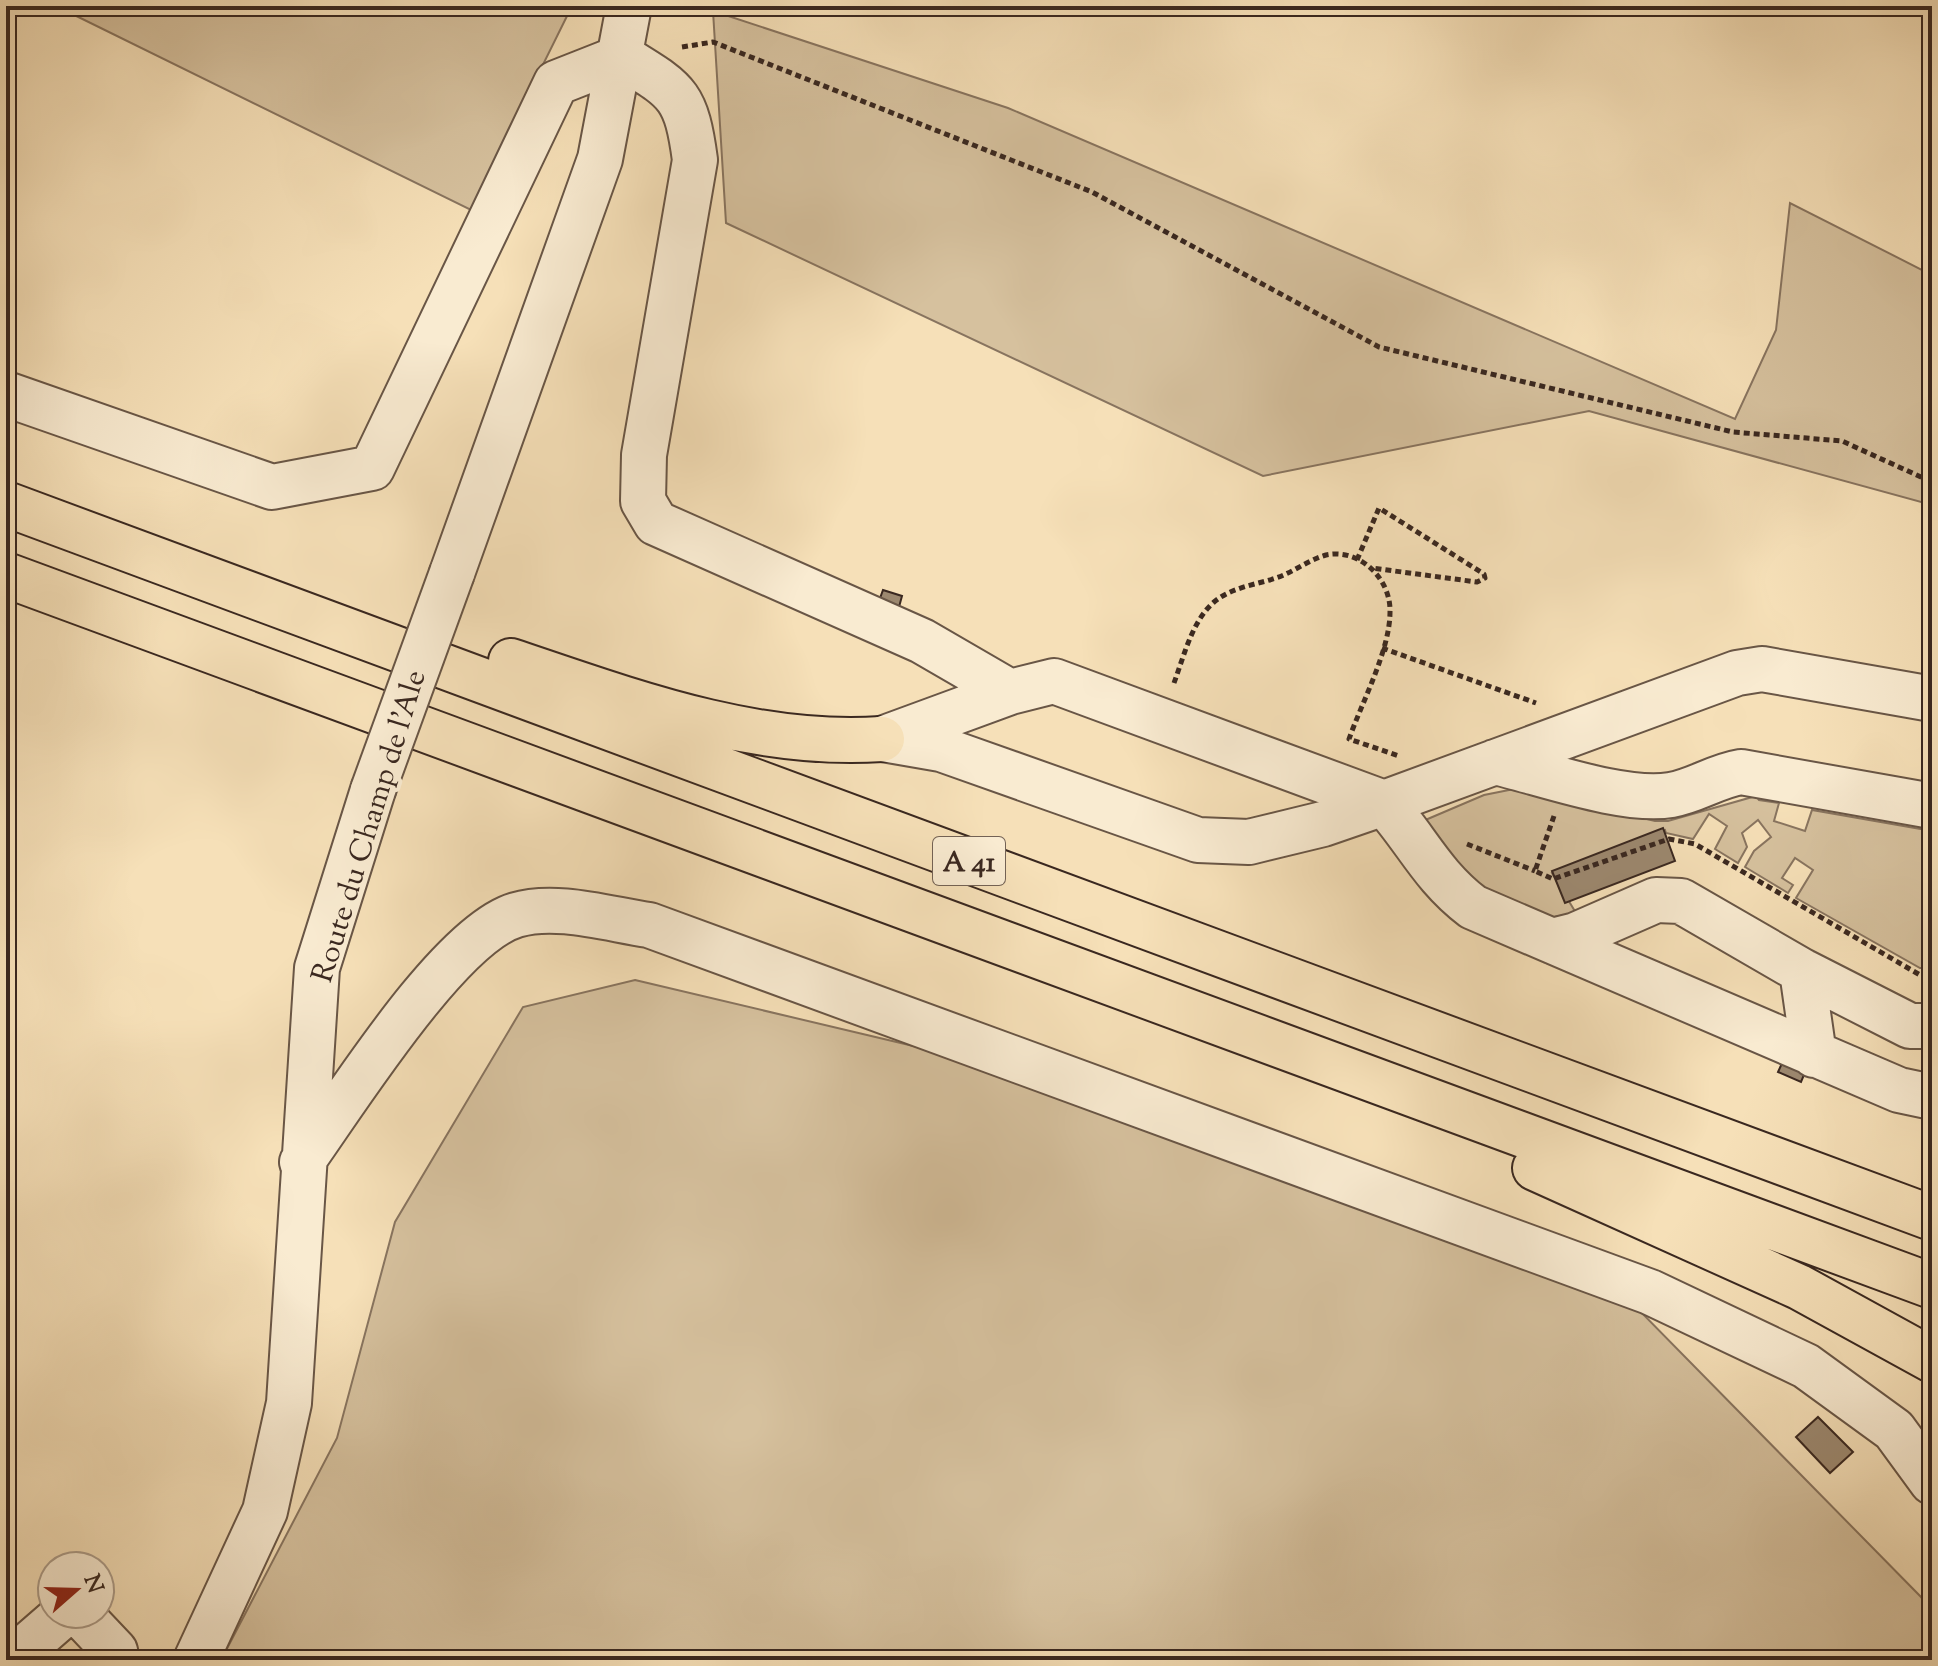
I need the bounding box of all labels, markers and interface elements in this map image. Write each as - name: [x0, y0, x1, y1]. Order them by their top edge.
- street label: Route du Champ de l'Ale: [302, 665, 438, 988]
- road number: A 41: [933, 837, 1005, 885]
- north arrow: [36, 1550, 116, 1630]
- text: N: [74, 1570, 110, 1598]

